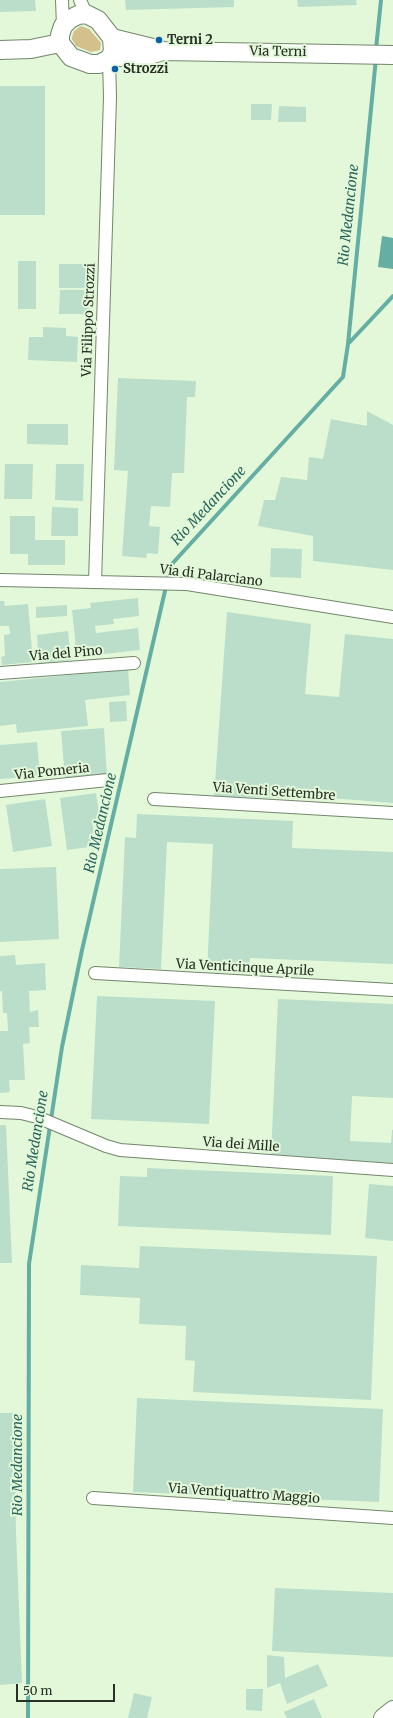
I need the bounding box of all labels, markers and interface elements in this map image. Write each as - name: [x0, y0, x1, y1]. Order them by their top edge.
- place label: Terni 2: [167, 32, 213, 48]
- marker: Terni 2: [154, 35, 164, 45]
- street label: Via Terni: [249, 44, 307, 60]
- place label: Strozzi: [123, 61, 168, 77]
- marker: Strozzi: [110, 64, 120, 74]
- water label: Rio Medancione: [335, 163, 363, 267]
- street label: Via Filippo Strozzi: [79, 263, 99, 377]
- water label: Rio Medancione: [168, 463, 250, 549]
- street label: Via di Palarciano: [159, 562, 263, 590]
- street label: Via del Pino: [29, 643, 103, 665]
- street label: Via Pomeria: [14, 760, 90, 784]
- water label: Rio Medancione: [81, 771, 121, 875]
- street label: Via Venti Settembre: [212, 780, 336, 804]
- street label: Via Venticinque Aprile: [176, 957, 314, 979]
- water label: Rio Medancione: [20, 1089, 52, 1193]
- street label: Via dei Mille: [202, 1135, 280, 1155]
- water label: Rio Medancione: [10, 1414, 26, 1516]
- street label: Via Ventiquattro Maggio: [168, 1481, 320, 1507]
- scale bar: [18, 1676, 117, 1702]
- text: 50 m: [23, 1683, 52, 1698]

